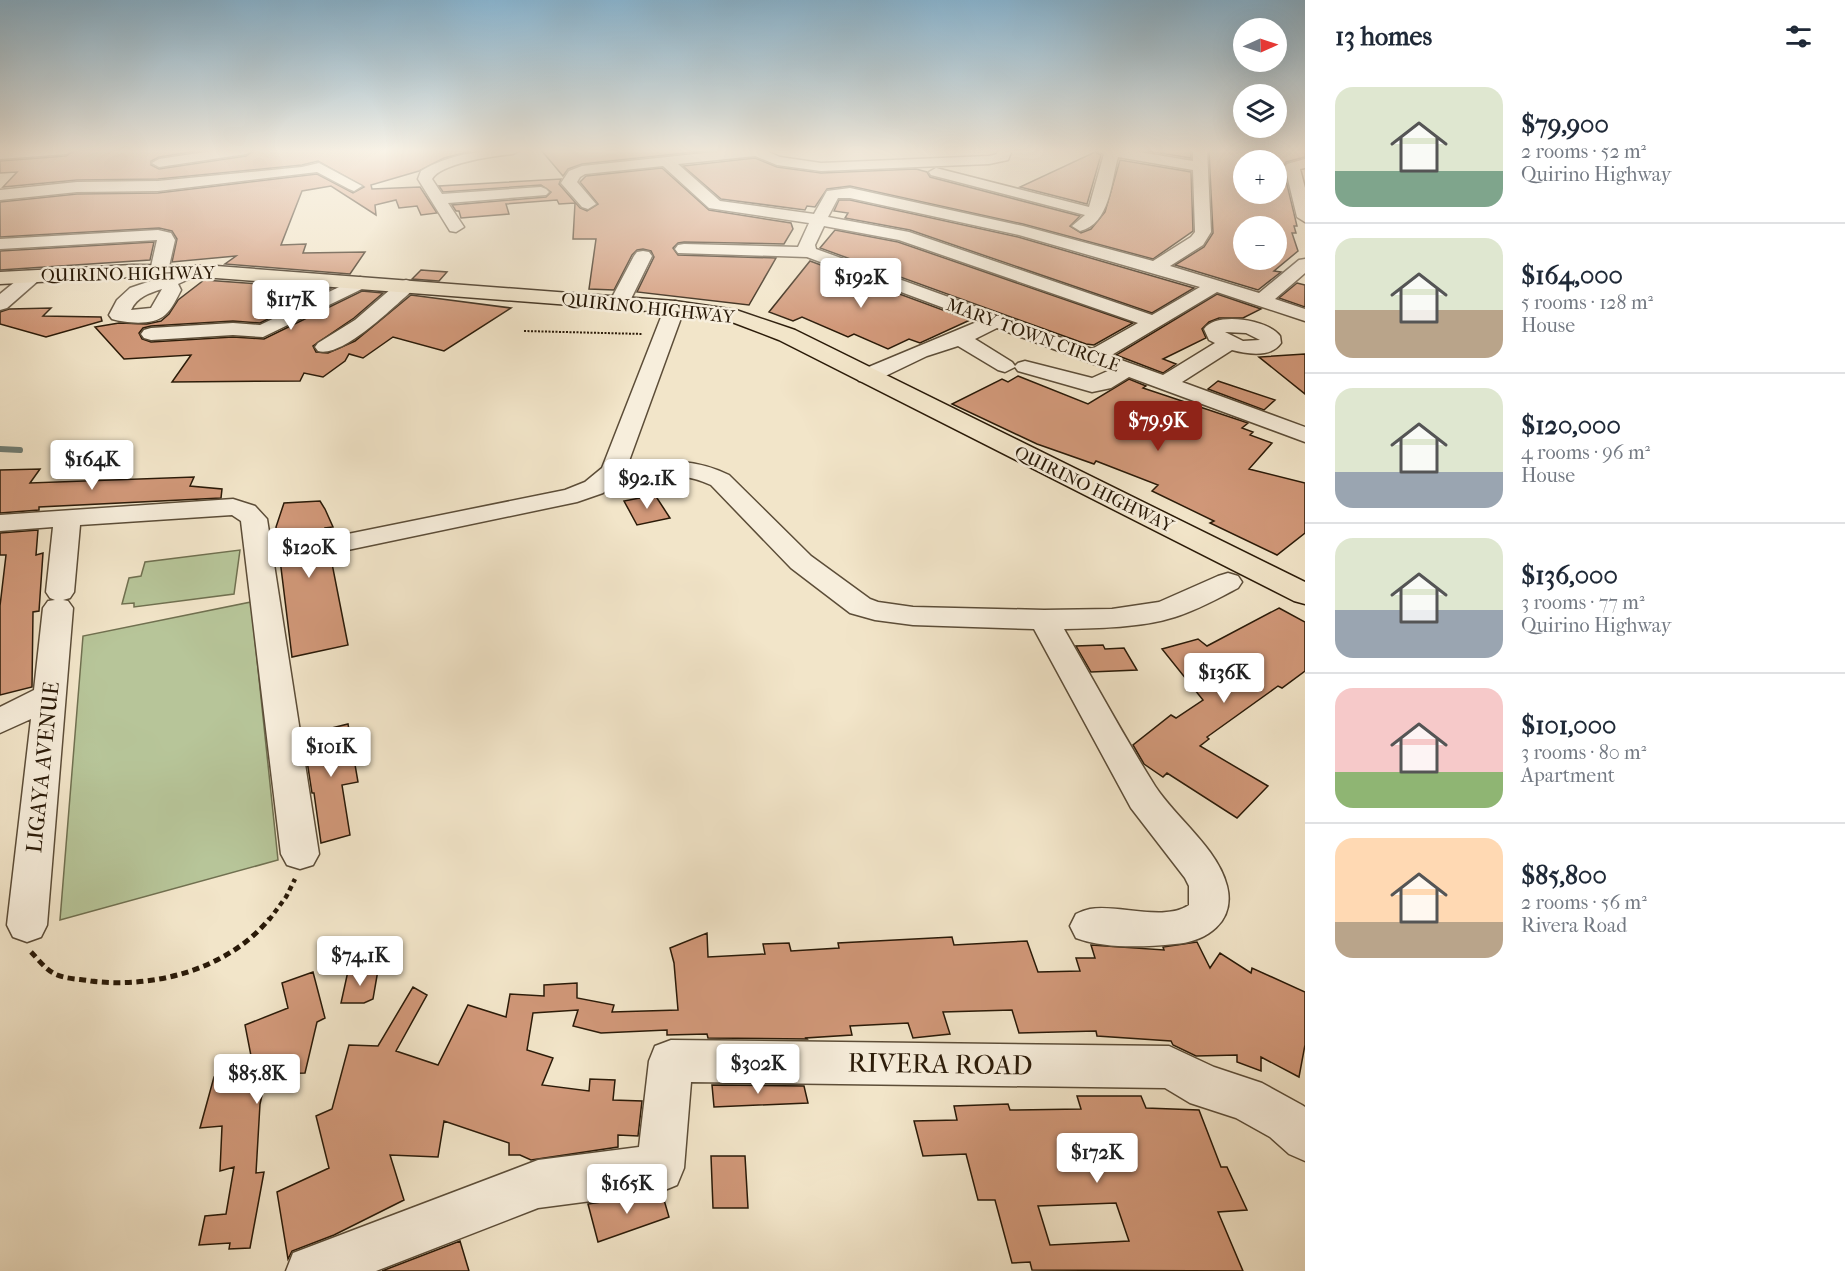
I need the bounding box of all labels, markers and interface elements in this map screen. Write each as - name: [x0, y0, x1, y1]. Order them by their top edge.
- north arrow: [1233, 18, 1287, 72]
- map controls: [1233, 18, 1287, 270]
- icon: filters: [1782, 20, 1815, 53]
- text: 13 homes: [1335, 21, 1432, 52]
- button: layers: [1233, 84, 1287, 138]
- text: $79,900: [1521, 109, 1609, 140]
- icon: home: [1383, 111, 1455, 183]
- text: 2 rooms · 52 m²: [1521, 140, 1646, 163]
- button: +: [1233, 150, 1287, 204]
- text: Quirino Highway: [1521, 163, 1671, 186]
- button: −: [1233, 216, 1287, 270]
- pin: $192K: [819, 258, 903, 309]
- text: $164,000: [1521, 260, 1623, 291]
- street label: QUIRINO HIGHWAY: [41, 262, 216, 287]
- icon: home: [1383, 262, 1455, 334]
- text: $192K: [834, 266, 888, 289]
- pin: $117K: [249, 280, 333, 331]
- text: $117K: [266, 288, 316, 311]
- street label: QUIRINO HIGHWAY: [560, 289, 736, 328]
- text: 5 rooms · 128 m²: [1521, 291, 1653, 314]
- street label: MARY TOWN CIRCLE: [943, 294, 1122, 377]
- text: House: [1521, 314, 1575, 337]
- pin: $79.9K: [1109, 401, 1207, 452]
- text: $79.9K: [1128, 409, 1188, 432]
- text: $120,000: [1521, 410, 1621, 441]
- icon: home: [1383, 412, 1455, 484]
- pin: $164K: [50, 440, 134, 491]
- text: 4 rooms · 96 m²: [1521, 441, 1650, 464]
- street label: QUIRINO HIGHWAY: [1011, 442, 1177, 537]
- text: $164K: [64, 448, 120, 471]
- pin: $92.1K: [598, 459, 696, 510]
- text: House: [1521, 464, 1575, 487]
- text: $92.1K: [618, 467, 676, 490]
- pin: $120K: [267, 528, 351, 579]
- text: $120K: [282, 536, 336, 559]
- text: $136,000: [1521, 560, 1618, 591]
- icon: home: [1383, 562, 1455, 634]
- text: 3 rooms · 77 m²: [1521, 591, 1645, 614]
- text: Quirino Highway: [1521, 614, 1671, 637]
- pin: $136K: [1182, 653, 1266, 704]
- text: $136K: [1198, 661, 1250, 684]
- street label: LIGAYA AVENUE: [21, 680, 65, 854]
- text: $101,000: [1521, 710, 1616, 741]
- icon: home: [1383, 712, 1455, 784]
- pin: $101K: [289, 727, 373, 778]
- text: $101K: [306, 735, 356, 758]
- text: 3 rooms · 80 m²: [1521, 741, 1646, 764]
- text: Apartment: [1521, 764, 1615, 787]
- text: $85,800: [1521, 860, 1607, 891]
- icon: home: [1383, 862, 1455, 934]
- text: 2 rooms · 56 m²: [1521, 891, 1647, 914]
- text: Rivera Road: [1521, 914, 1627, 937]
- pin: $74.1K: [311, 936, 409, 987]
- text: $74.1K: [331, 944, 389, 967]
- pin: $302K: [716, 1044, 800, 1095]
- street label: RIVERA ROAD: [847, 1046, 1033, 1082]
- text: $302K: [730, 1052, 786, 1075]
- pin: $85.8K: [208, 1054, 306, 1105]
- text: $85.8K: [228, 1062, 286, 1085]
- pin: $172K: [1055, 1133, 1139, 1184]
- text: $172K: [1071, 1141, 1123, 1164]
- pin: $165K: [585, 1164, 669, 1215]
- text: $165K: [601, 1172, 653, 1195]

